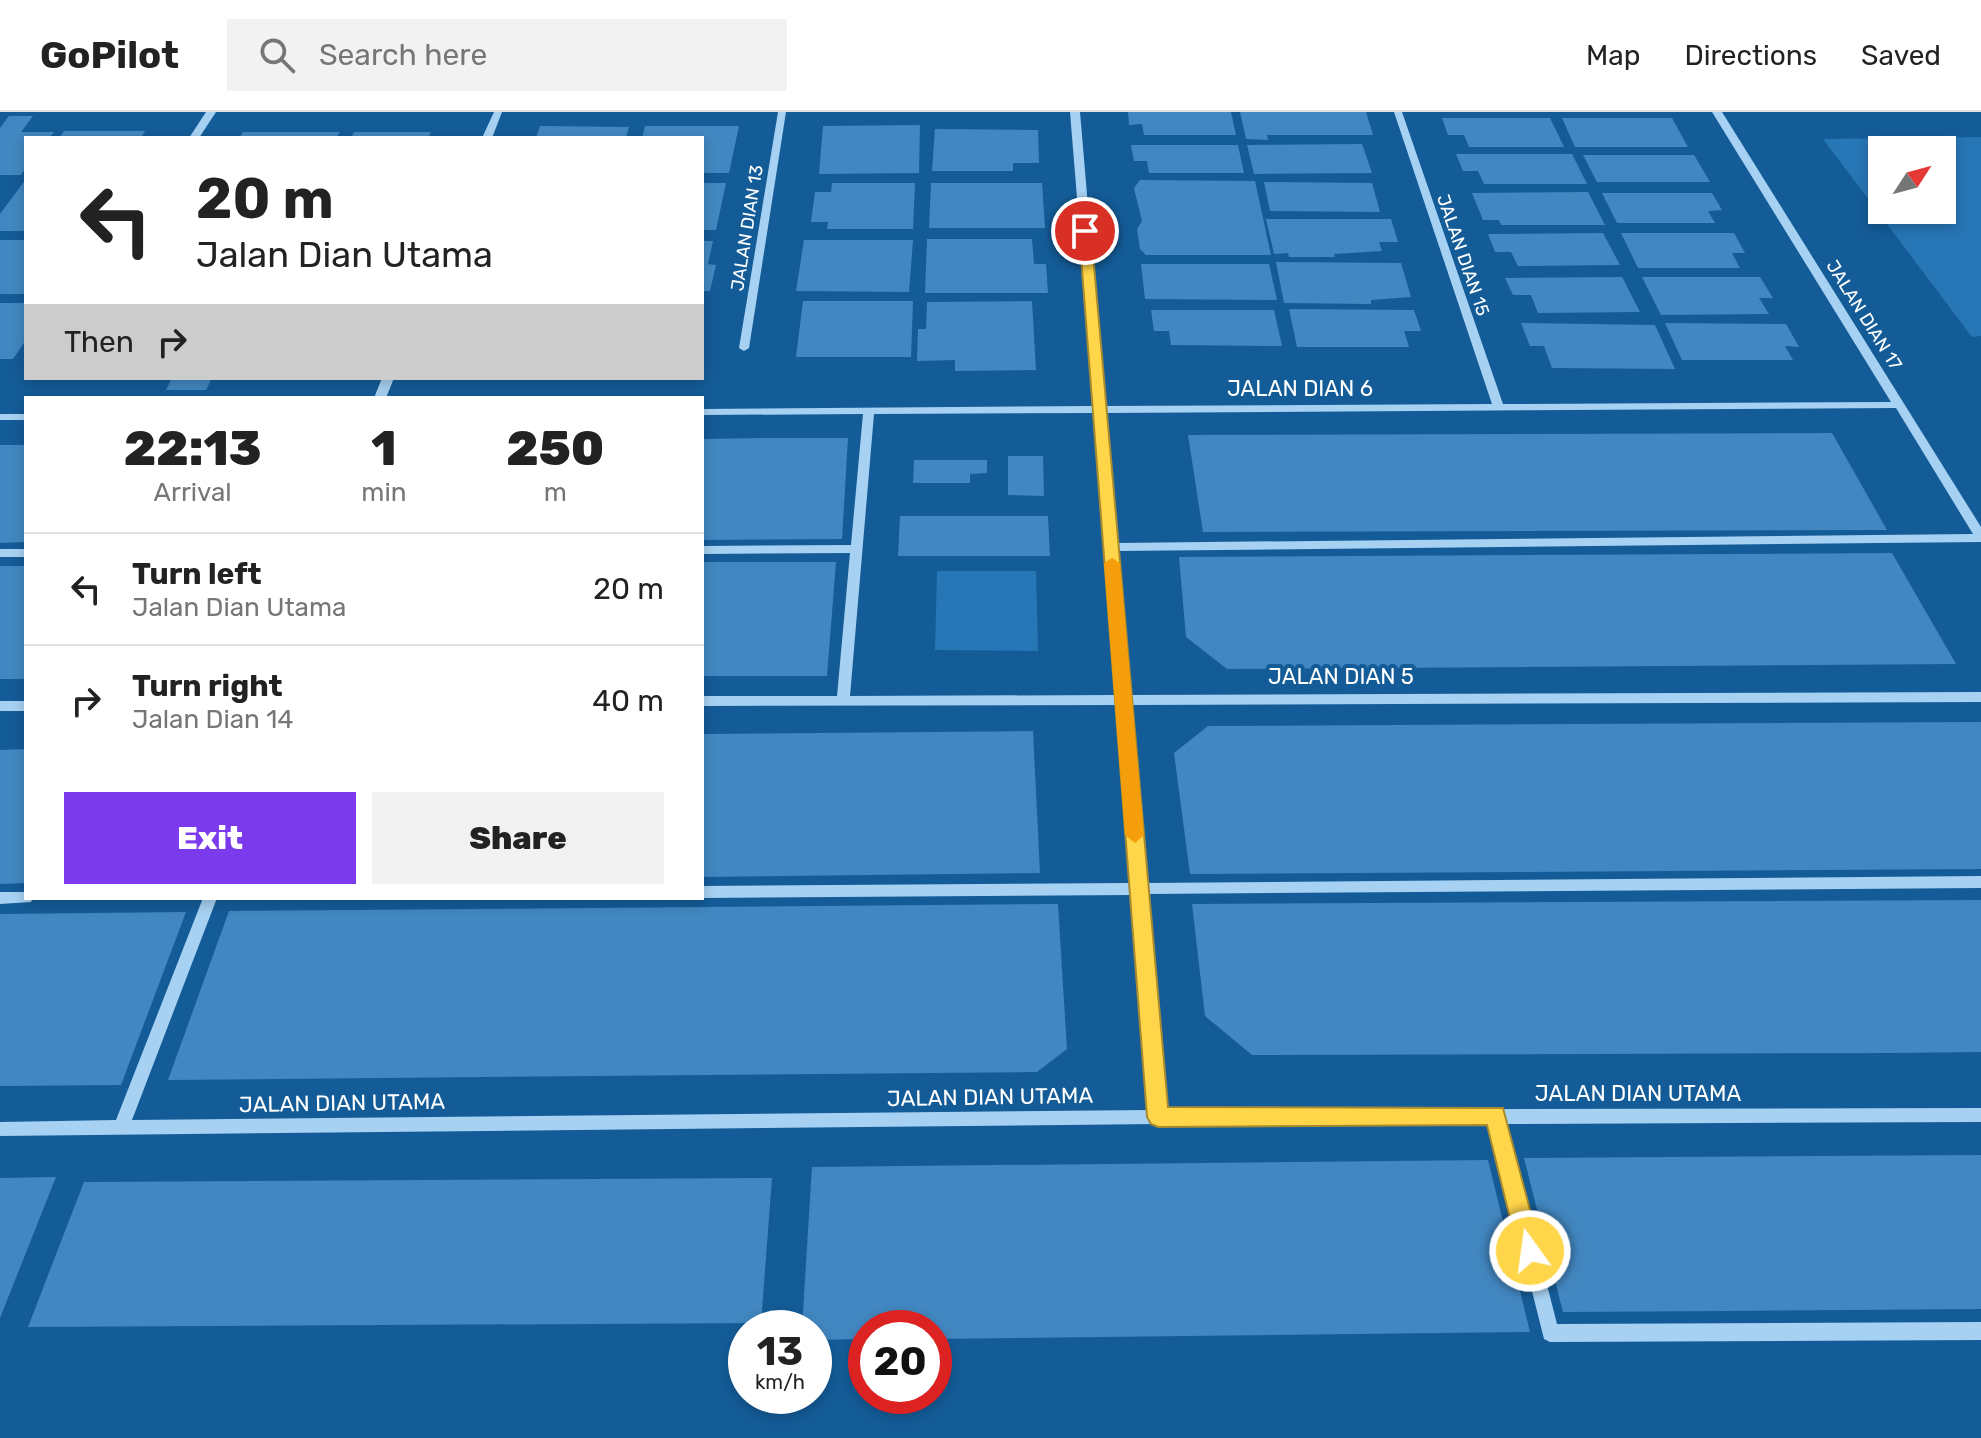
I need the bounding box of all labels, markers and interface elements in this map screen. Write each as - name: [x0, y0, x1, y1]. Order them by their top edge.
- search box: [227, 19, 787, 91]
- text: GoPilot: [40, 32, 179, 78]
- icon: search: [255, 33, 299, 77]
- text: Search here: [319, 37, 487, 73]
- text: Map: [1586, 39, 1640, 72]
- text: Directions: [1684, 39, 1817, 72]
- text: Saved: [1861, 39, 1941, 72]
- north arrow: [1868, 136, 1956, 224]
- map controls: [1868, 136, 1956, 224]
- street label: JALAN DIAN 13: [726, 163, 768, 293]
- text: 20 m: [196, 166, 334, 232]
- icon: left: [64, 168, 168, 272]
- street label: JALAN DIAN 15: [1432, 191, 1494, 319]
- pin: [1051, 197, 1119, 265]
- icon: arrive: [1063, 209, 1107, 253]
- text: Jalan Dian Utama: [196, 233, 493, 276]
- street label: JALAN DIAN 17: [1821, 256, 1907, 374]
- icon: right: [150, 320, 194, 364]
- text: Then: [64, 324, 134, 360]
- street label: JALAN DIAN 6: [1227, 375, 1373, 402]
- text: 22:13: [124, 420, 262, 477]
- text: 1: [371, 420, 397, 477]
- text: 250: [506, 420, 604, 477]
- text: Arrival: [154, 477, 232, 508]
- text: min: [361, 477, 406, 508]
- text: m: [544, 477, 567, 508]
- text: Turn left: [132, 556, 262, 592]
- icon: left: [64, 567, 108, 611]
- text: 20 m: [593, 571, 664, 607]
- text: Jalan Dian Utama: [132, 592, 346, 623]
- street label: JALAN DIAN 5: [1268, 663, 1414, 690]
- text: Turn right: [132, 668, 283, 704]
- icon: right: [64, 679, 108, 723]
- text: 40 m: [592, 683, 664, 719]
- text: Jalan Dian 14: [132, 704, 294, 735]
- button: Exit: [64, 792, 356, 884]
- button: Share: [372, 792, 664, 884]
- street label: JALAN DIAN UTAMA: [1535, 1080, 1741, 1107]
- street label: JALAN DIAN UTAMA: [887, 1082, 1094, 1112]
- street label: JALAN DIAN UTAMA: [239, 1088, 446, 1118]
- position arrow: [1488, 1209, 1572, 1293]
- speed limit sign: 20: [848, 1310, 952, 1414]
- text: 13: [757, 1328, 803, 1375]
- text: km/h: [755, 1370, 805, 1394]

